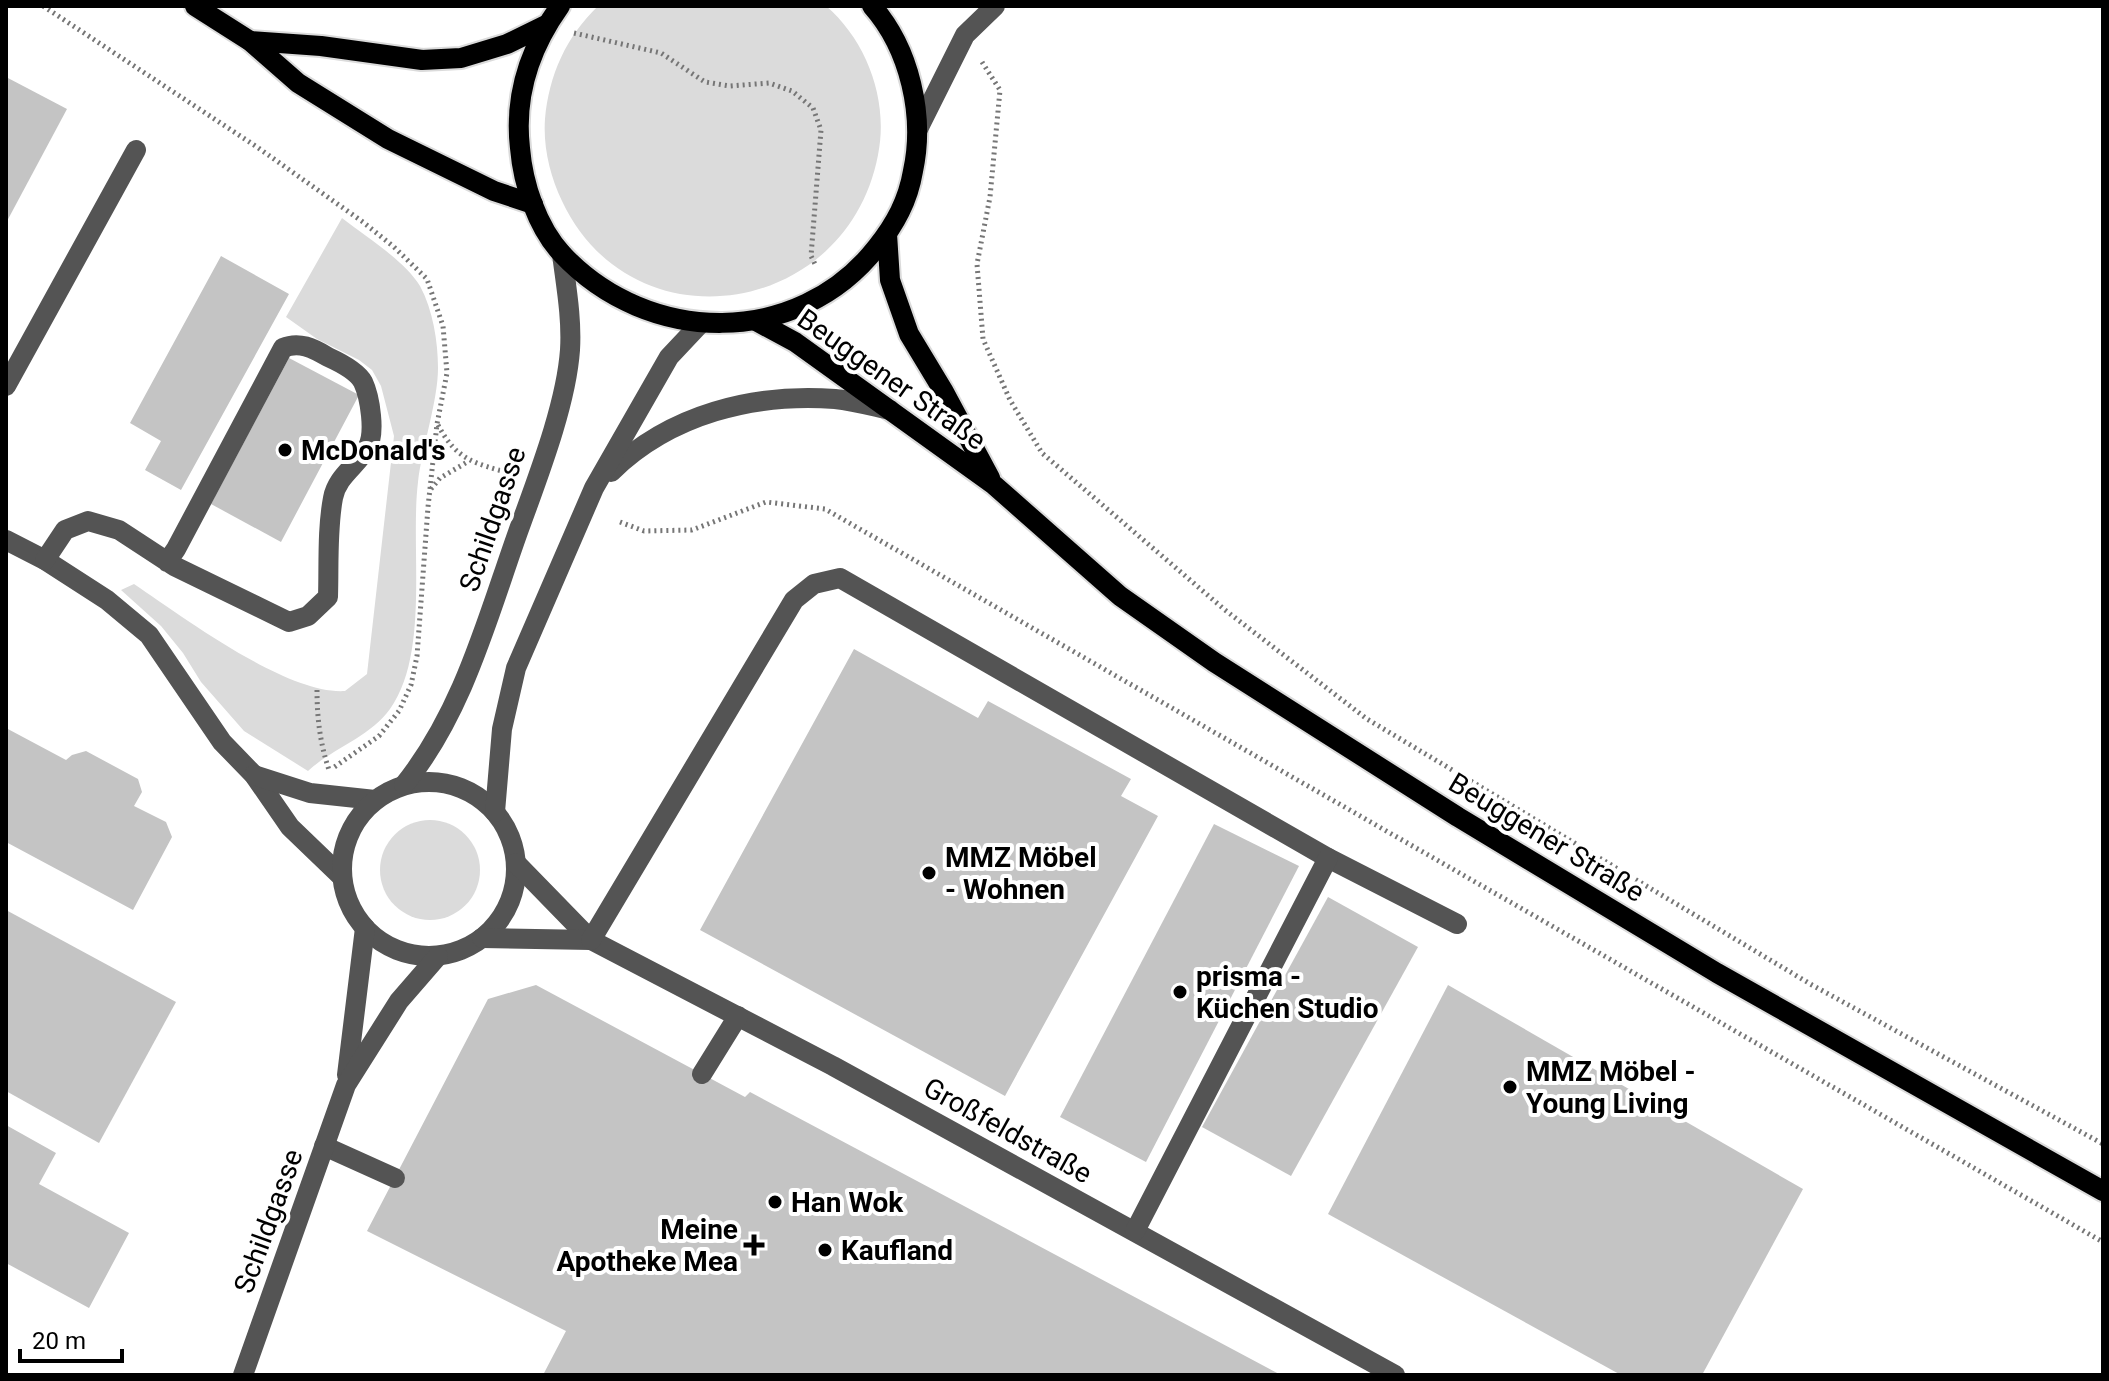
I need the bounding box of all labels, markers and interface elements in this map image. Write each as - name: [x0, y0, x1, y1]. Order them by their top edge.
- street label: Beuggener Straße: [791, 302, 992, 457]
- place label: McDonald's: [301, 434, 446, 467]
- marker: McDonald's: [276, 441, 294, 459]
- street label: Schildgasse: [452, 442, 533, 596]
- street label: Beuggener Straße: [1443, 766, 1650, 909]
- place label: MMZ Möbel - Wohnen: [945, 841, 1097, 906]
- marker: MMZ Möbel - Wohnen: [920, 864, 938, 882]
- place label: prisma - Küchen Studio: [1196, 960, 1379, 1025]
- marker: prisma - Küchen Studio: [1171, 983, 1189, 1001]
- place label: MMZ Möbel - Young Living: [1526, 1055, 1696, 1120]
- street label: Großfeldstraße: [918, 1071, 1098, 1190]
- marker: MMZ Möbel - Young Living: [1501, 1078, 1519, 1096]
- street label: Schildgasse: [227, 1145, 310, 1298]
- place label: Han Wok: [791, 1186, 904, 1219]
- marker: Han Wok: [766, 1193, 784, 1211]
- place label: Meine Apotheke Mea: [556, 1213, 738, 1278]
- place label: Kaufland: [841, 1234, 953, 1267]
- marker: Meine Apotheke Mea: [745, 1236, 763, 1254]
- marker: Kaufland: [816, 1241, 834, 1259]
- scale bar: [20, 1313, 122, 1363]
- text: 20 m: [32, 1327, 86, 1355]

